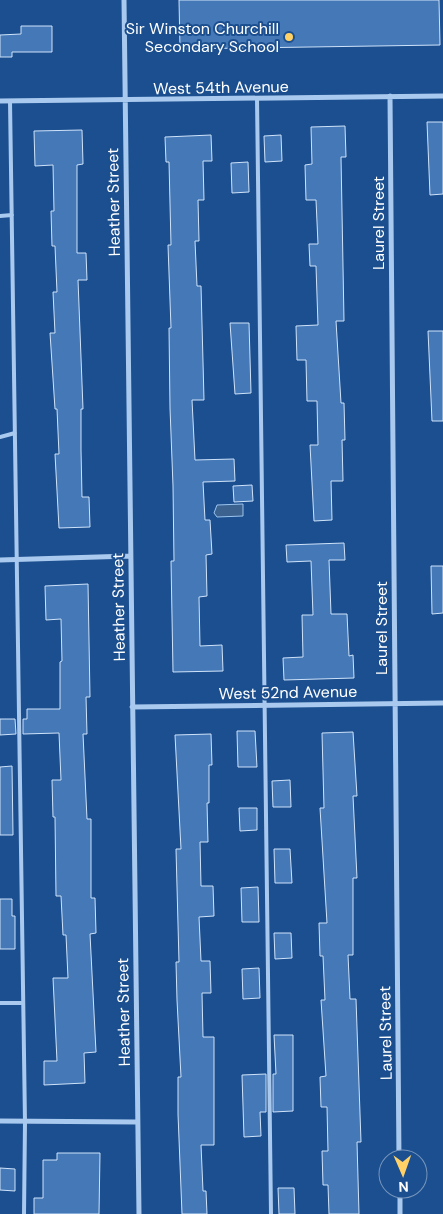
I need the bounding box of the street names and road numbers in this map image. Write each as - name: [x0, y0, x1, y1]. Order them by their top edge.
- street label: West 54th Avenue: [153, 76, 289, 99]
- street label: Heather Street: [102, 148, 125, 256]
- street label: Laurel Street: [368, 176, 389, 270]
- street label: Heather Street: [107, 553, 130, 661]
- street label: Laurel Street: [371, 581, 392, 675]
- street label: West 52nd Avenue: [219, 681, 357, 704]
- street label: Heather Street: [112, 958, 135, 1066]
- street label: Laurel Street: [374, 986, 397, 1080]

